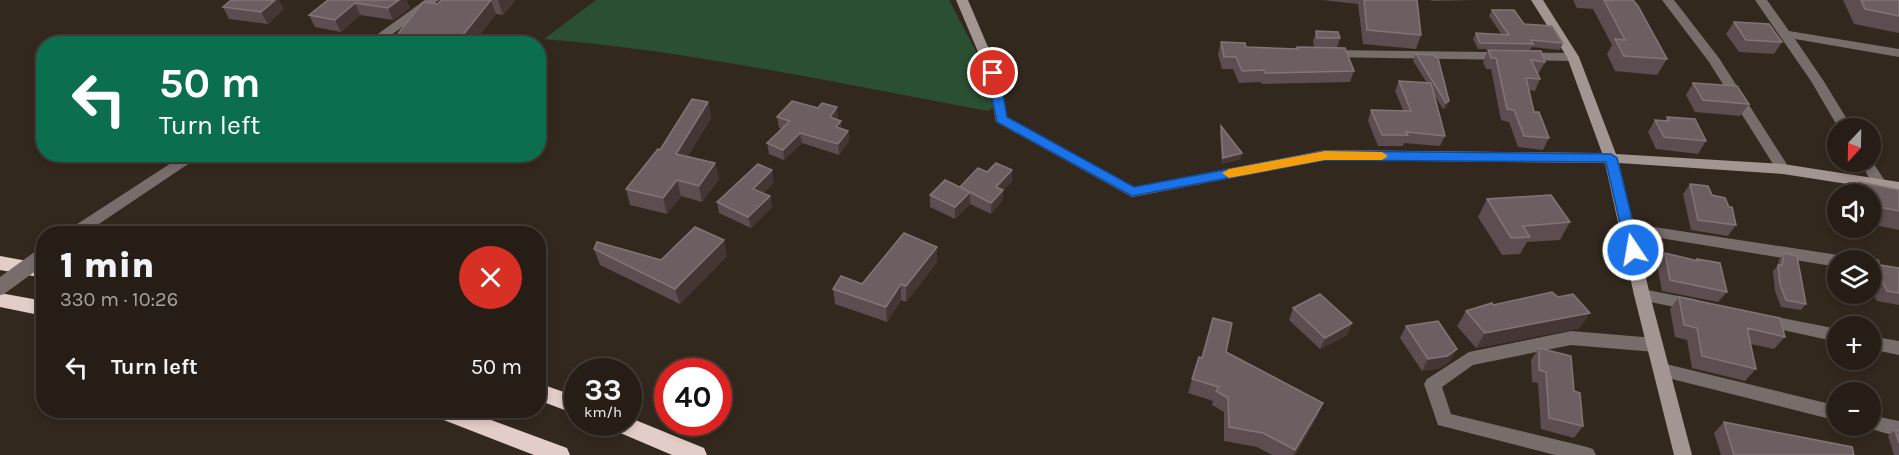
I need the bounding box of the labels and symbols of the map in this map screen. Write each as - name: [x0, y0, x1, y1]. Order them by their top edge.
- pin: [967, 47, 1018, 98]
- north arrow: [1827, 118, 1881, 172]
- position arrow: [1601, 218, 1665, 282]
- speed limit sign: 40: [654, 358, 732, 436]

